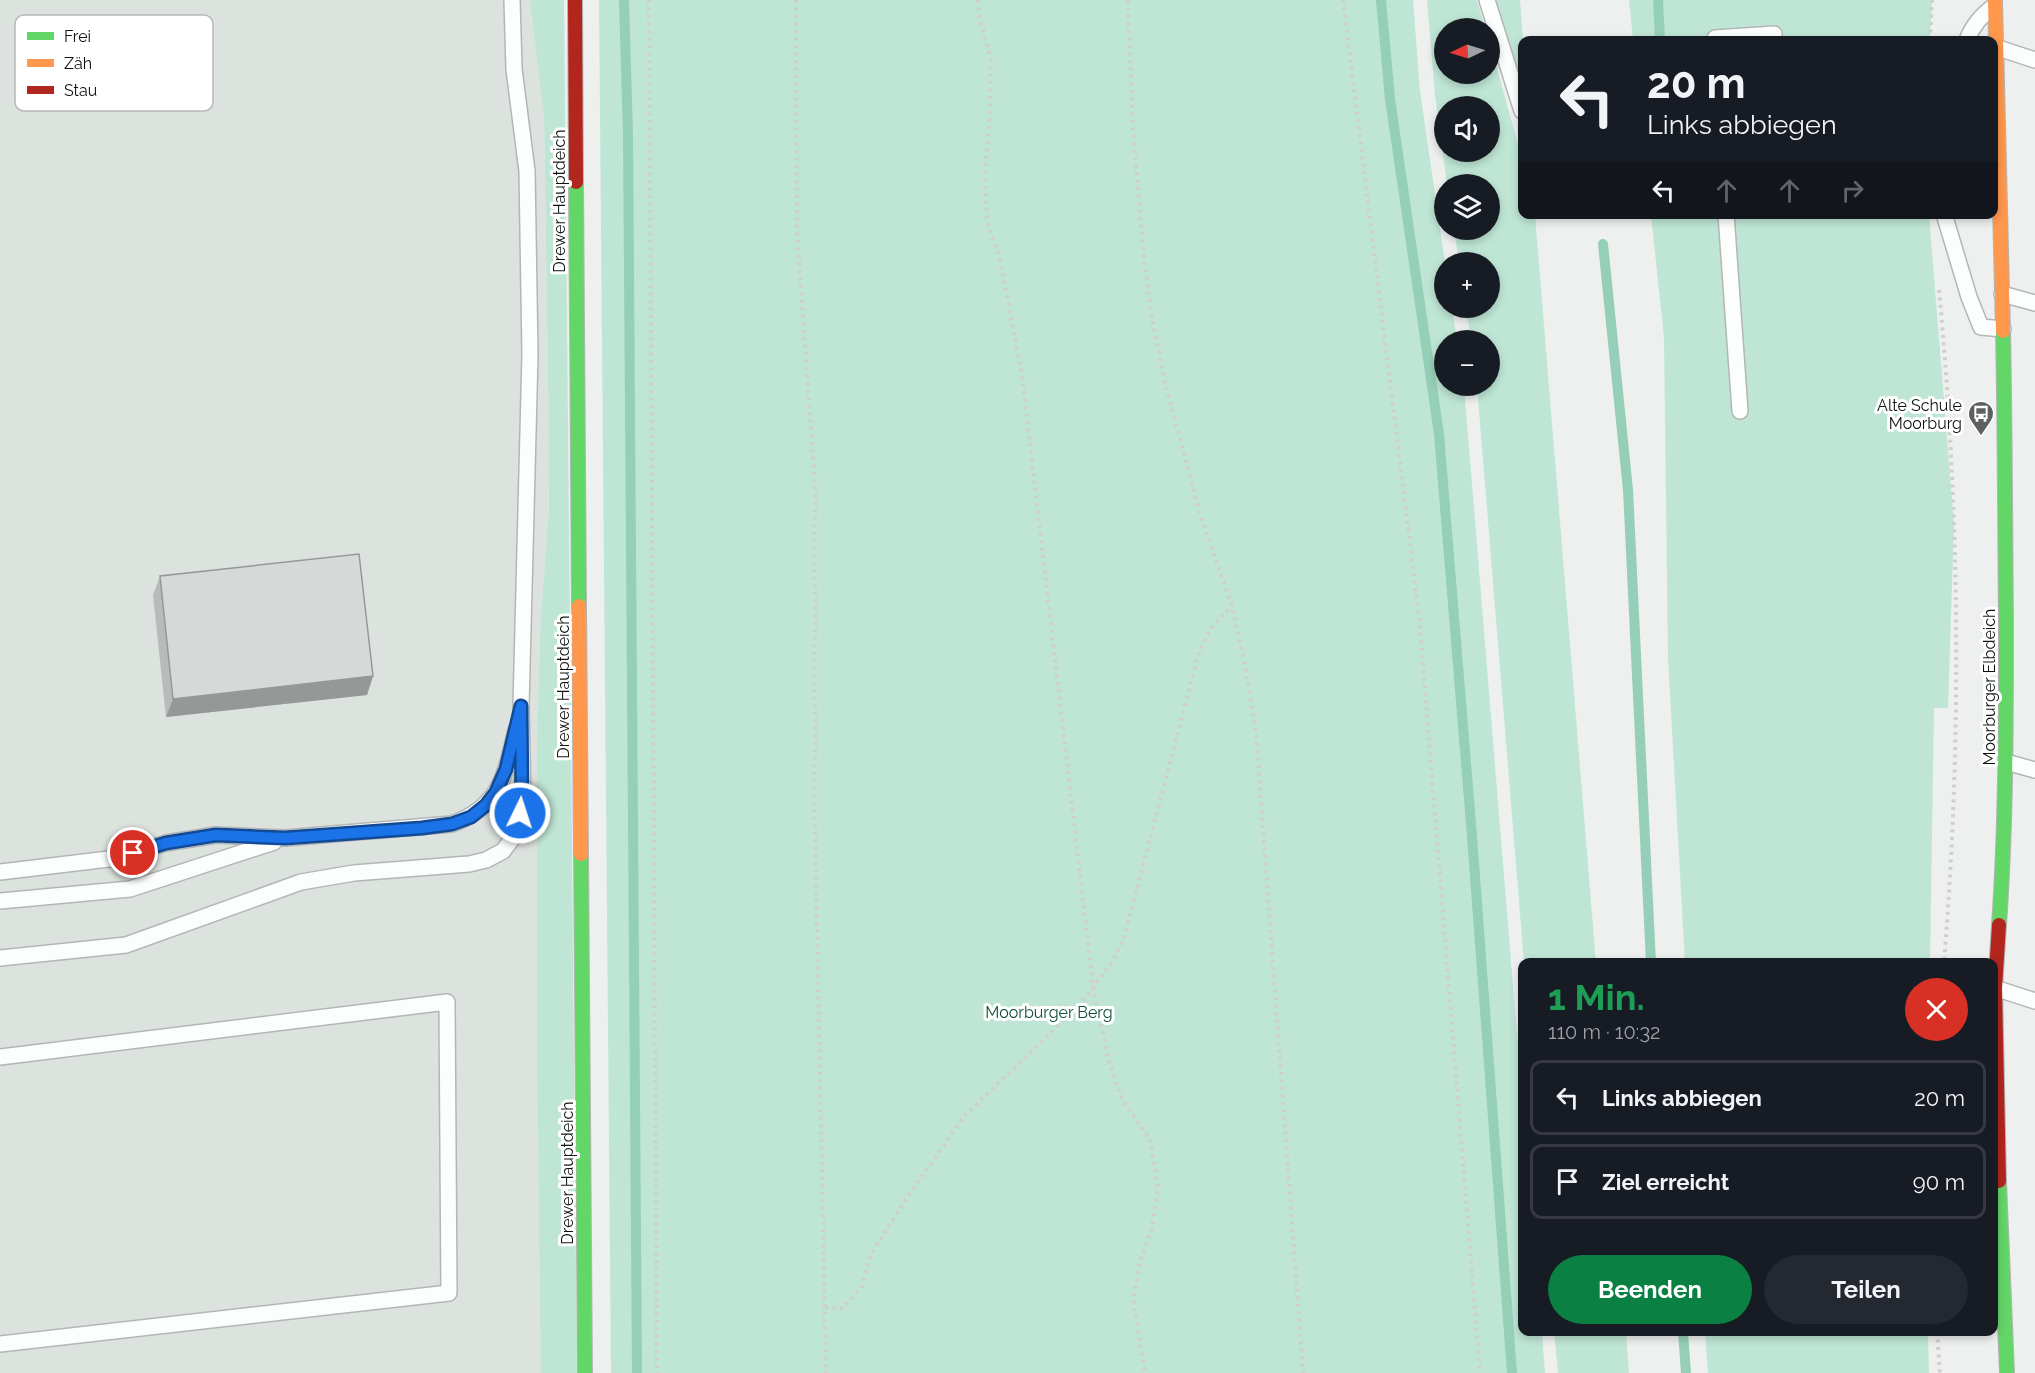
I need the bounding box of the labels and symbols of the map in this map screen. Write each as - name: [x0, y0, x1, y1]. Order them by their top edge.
- legend: [15, 15, 213, 111]
- north arrow: [1434, 18, 1500, 84]
- text: Frei: [64, 27, 91, 46]
- text: Zäh: [64, 54, 92, 73]
- text: Stau: [64, 81, 97, 100]
- street label: Drewer Hauptdeich: [550, 129, 569, 273]
- place label: Alte Schule Moorburg: [1877, 396, 1962, 433]
- bus stop icon: Alte Schule Moorburg: [1966, 399, 1996, 437]
- street label: Moorburger Elbdeich: [1980, 609, 1999, 765]
- street label: Drewer Hauptdeich: [554, 615, 573, 759]
- position arrow: [488, 781, 552, 845]
- pin: [107, 827, 158, 878]
- park label: Moorburger Berg: [985, 1003, 1113, 1022]
- street label: Drewer Hauptdeich: [558, 1101, 577, 1245]

